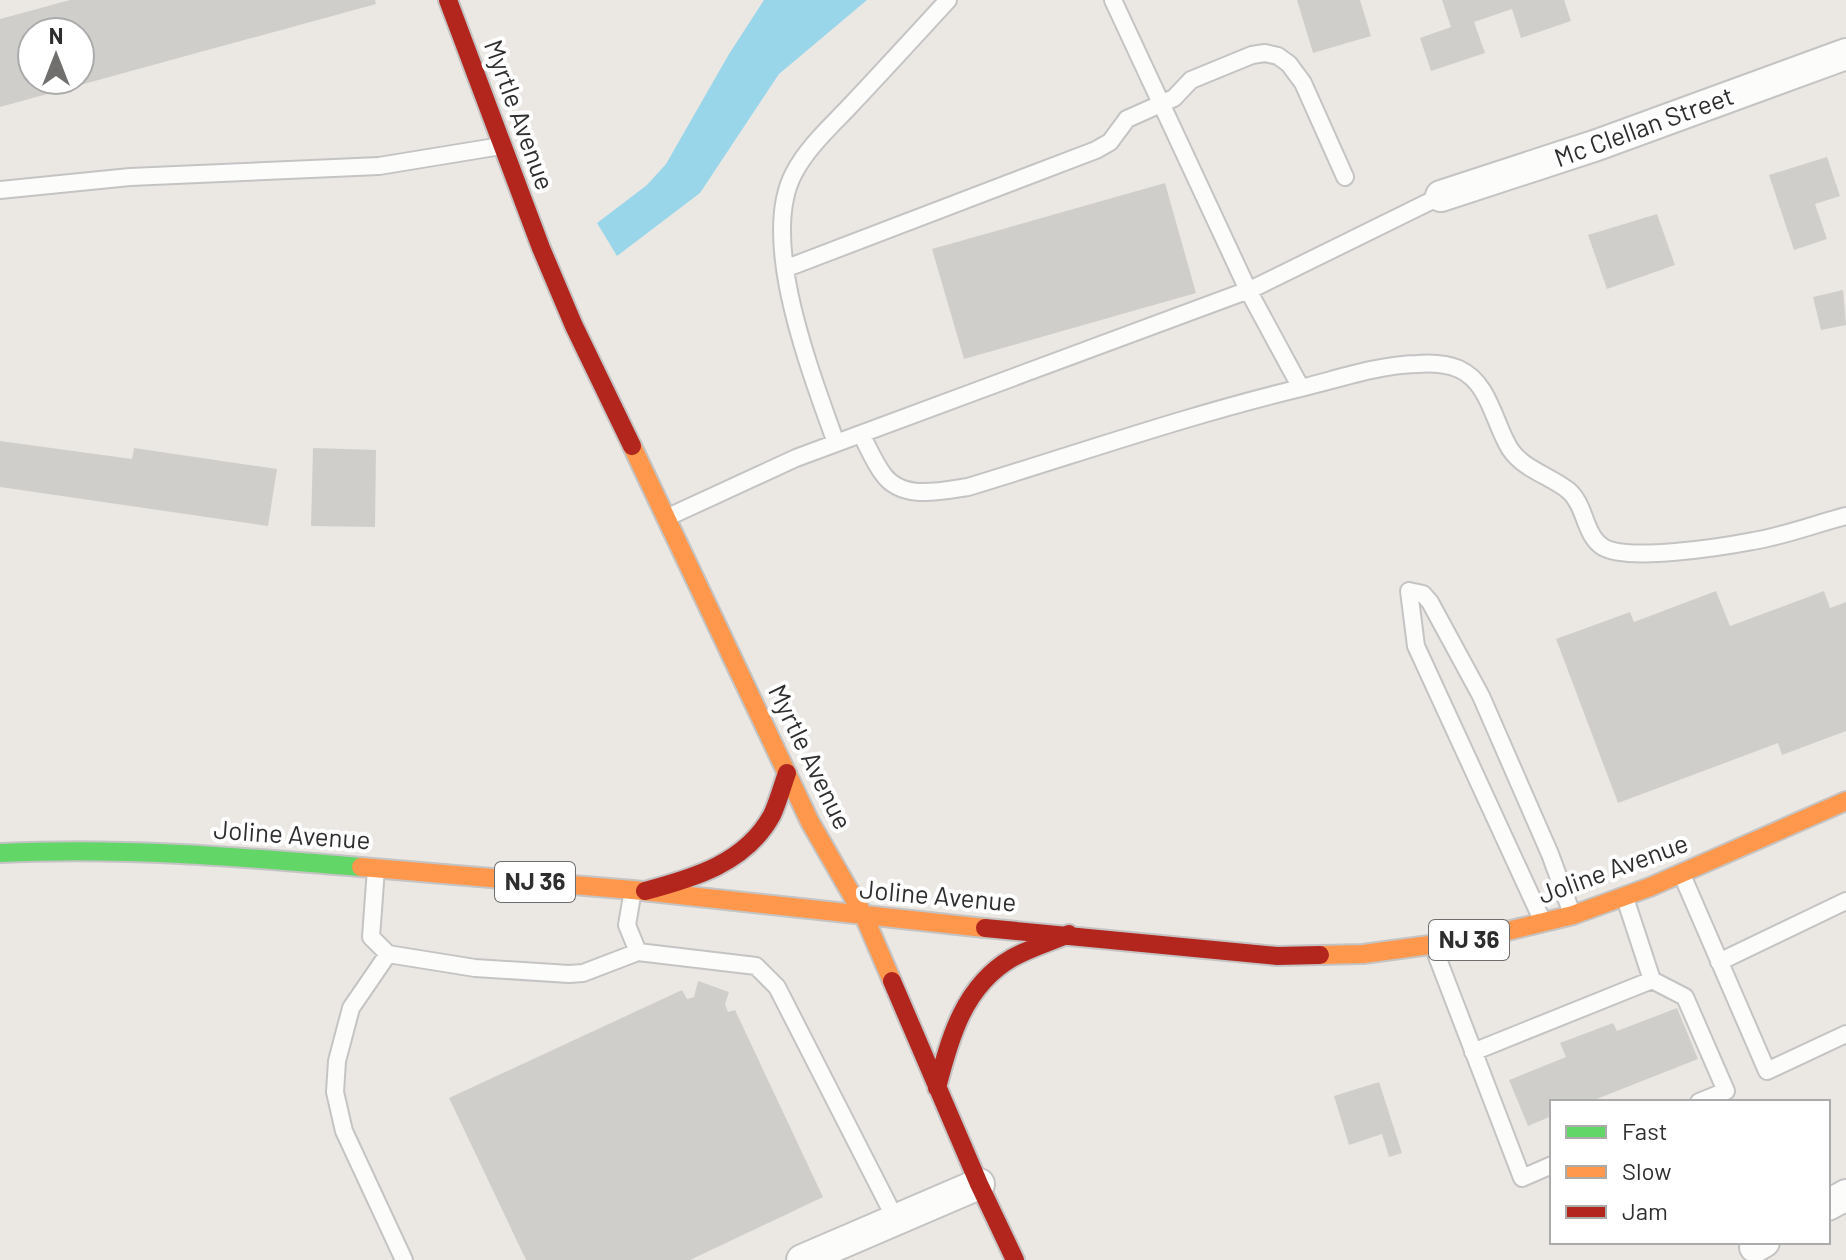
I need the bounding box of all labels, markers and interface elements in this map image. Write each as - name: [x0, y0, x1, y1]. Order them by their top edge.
- north arrow: [16, 16, 96, 96]
- text: N: [49, 22, 63, 48]
- street label: Myrtle Avenue: [479, 35, 562, 194]
- street label: Mc Clellan Street: [1550, 79, 1737, 172]
- street label: Myrtle Avenue: [763, 679, 860, 834]
- street label: Joline Avenue: [213, 813, 372, 854]
- street label: Joline Avenue: [1533, 826, 1692, 909]
- road number: NJ 36: [495, 862, 575, 902]
- street label: Joline Avenue: [858, 872, 1018, 917]
- road number: NJ 36: [1429, 920, 1509, 960]
- legend: [1550, 1100, 1830, 1244]
- text: Fast: [1622, 1116, 1667, 1145]
- text: Slow: [1622, 1156, 1671, 1185]
- text: Jam: [1622, 1196, 1668, 1225]

